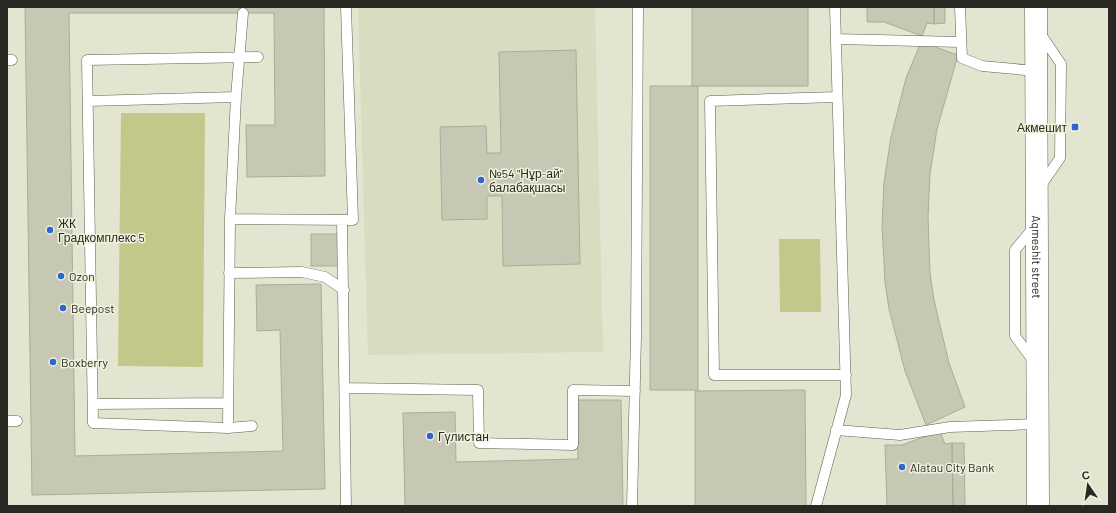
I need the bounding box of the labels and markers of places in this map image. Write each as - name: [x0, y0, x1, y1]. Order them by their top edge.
- place label: Акмешит: [1017, 120, 1067, 134]
- marker: Акмешит: [1070, 122, 1080, 132]
- place label: №54 "Нұр-ай" балабақшасы: [489, 166, 565, 195]
- marker: №54 "Нұр-ай" балабақшасы: [476, 175, 486, 185]
- place label: ЖК Градкомплекс 5: [58, 216, 145, 245]
- marker: ЖК Градкомплекс 5: [45, 225, 55, 235]
- place label: Ozon: [69, 269, 95, 283]
- marker: Ozon: [56, 271, 66, 281]
- place label: Beepost: [71, 301, 115, 315]
- marker: Beepost: [58, 303, 68, 313]
- place label: Boxberry: [61, 355, 109, 369]
- marker: Boxberry: [48, 357, 58, 367]
- place label: Гүлистан: [438, 429, 489, 444]
- marker: Гүлистан: [425, 431, 435, 441]
- place label: Alatau City Bank: [910, 460, 994, 474]
- marker: Alatau City Bank: [897, 462, 907, 472]

